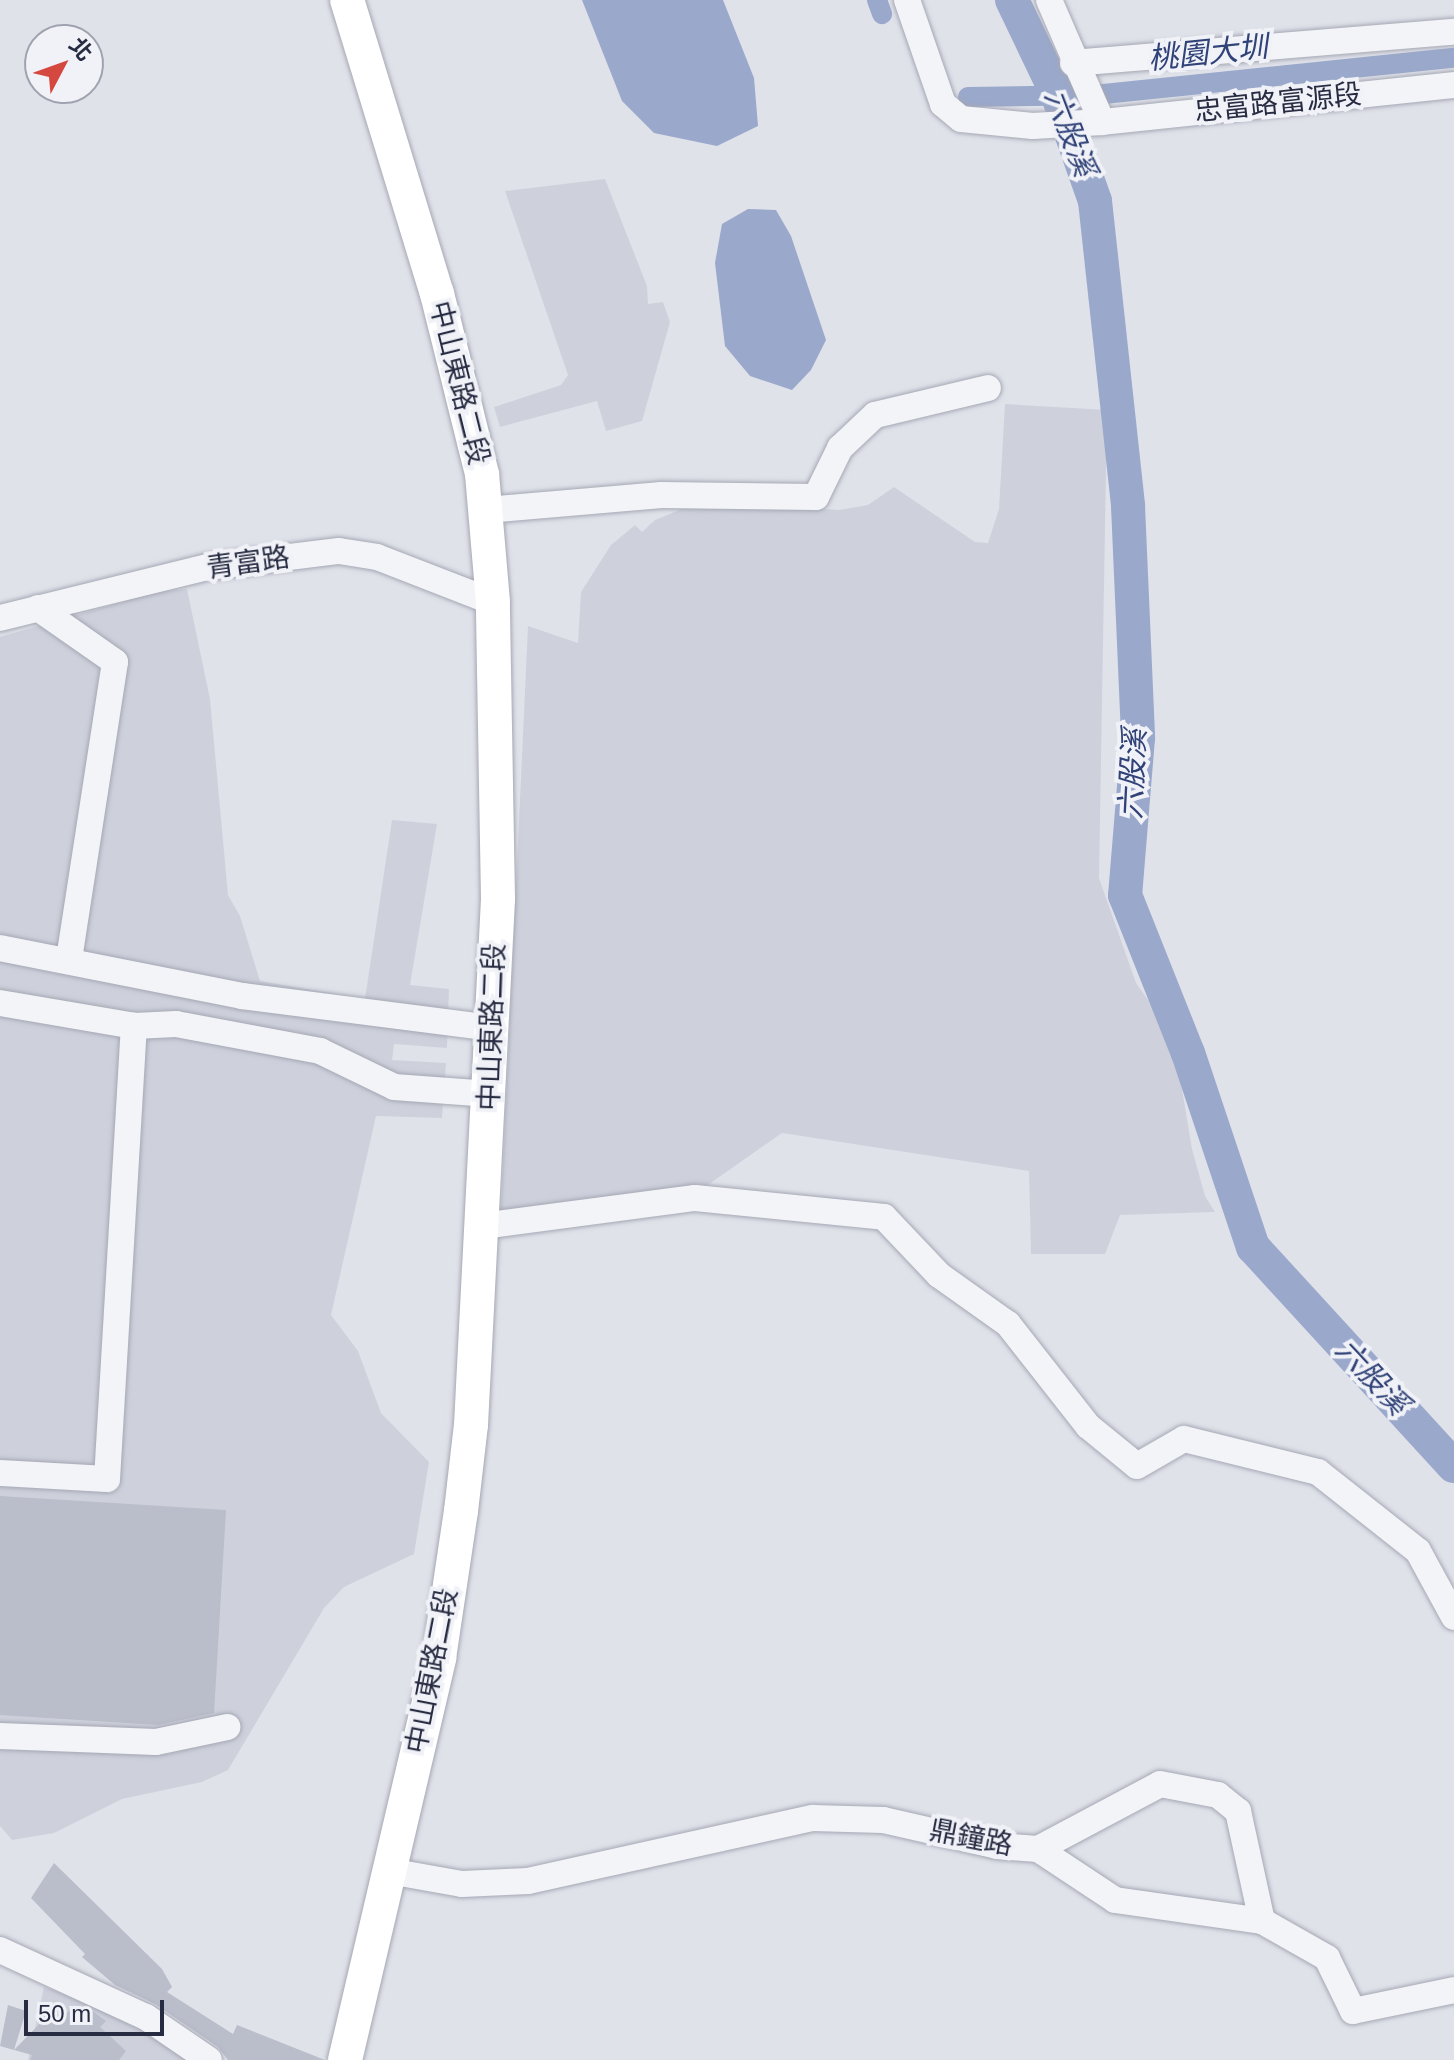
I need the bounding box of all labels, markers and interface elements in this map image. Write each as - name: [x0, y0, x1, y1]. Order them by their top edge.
- north arrow: [24, 24, 104, 104]
- water label: 桃園大圳: [1146, 29, 1270, 77]
- text: 北: [64, 33, 98, 66]
- street label: 忠富路富源段: [1193, 78, 1363, 128]
- water label: 六股溪: [1037, 85, 1103, 181]
- street label: 中山東路二段: [422, 297, 496, 469]
- street label: 青富路: [204, 541, 292, 585]
- water label: 六股溪: [1113, 728, 1153, 820]
- street label: 中山東路二段: [472, 942, 512, 1112]
- water label: 六股溪: [1328, 1332, 1416, 1422]
- street label: 中山東路二段: [399, 1585, 465, 1757]
- street label: 鼎鐘路: [927, 1813, 1015, 1863]
- scale bar: [28, 1984, 168, 2034]
- text: 50 m: [38, 2000, 91, 2027]

